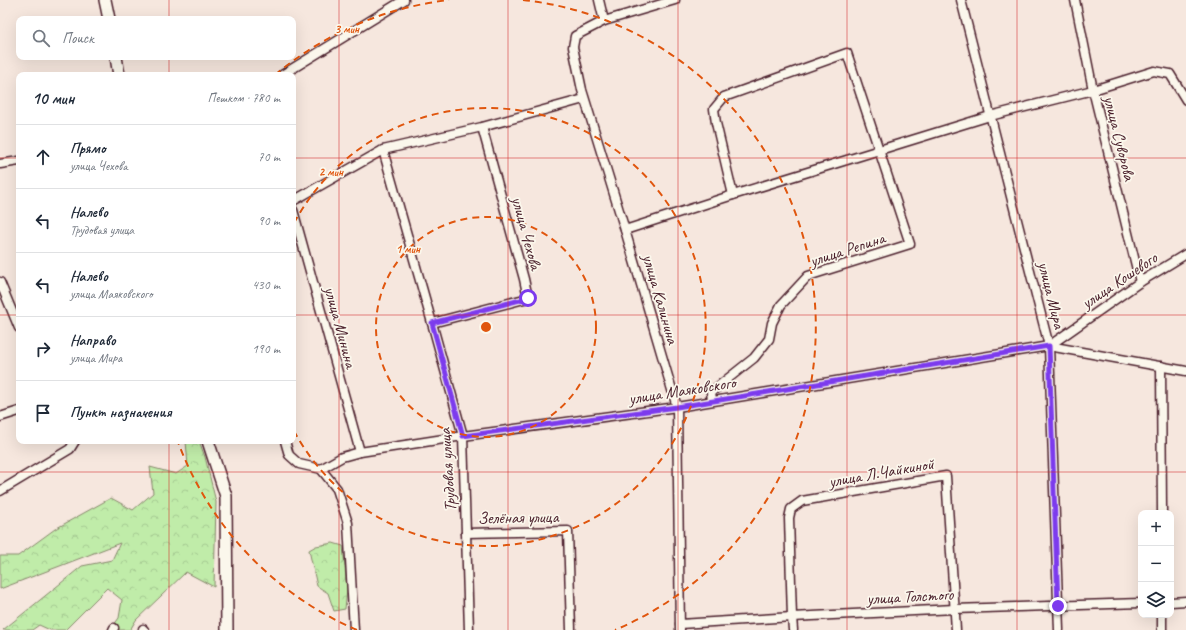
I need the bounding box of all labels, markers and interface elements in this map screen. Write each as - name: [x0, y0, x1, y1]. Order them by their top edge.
- search box: [16, 16, 296, 60]
- text: 3 мин: [335, 21, 360, 37]
- icon: search: [30, 27, 52, 49]
- text: Поиск: [62, 29, 94, 48]
- text: 10 мин: [32, 88, 74, 109]
- text: Пешком · 780 m: [207, 90, 280, 106]
- street label: улица Суворова: [1099, 93, 1141, 184]
- text: Прямо: [70, 139, 106, 158]
- icon: ahead: [32, 146, 54, 168]
- text: 70 m: [258, 149, 280, 165]
- text: улица Чехова: [70, 158, 127, 174]
- text: 2 мин: [319, 164, 344, 180]
- street label: улица Чехова: [506, 193, 547, 274]
- text: Налево: [70, 203, 108, 222]
- icon: left: [32, 210, 54, 232]
- text: 90 m: [258, 213, 280, 229]
- text: Трудовая улица: [70, 222, 134, 238]
- street label: улица Репина: [806, 227, 889, 272]
- text: 1 мин: [396, 241, 421, 257]
- street label: улица Кошевого: [1076, 247, 1162, 314]
- street label: улица Калинина: [637, 251, 684, 348]
- street label: улица Мира: [1033, 258, 1070, 332]
- text: Налево: [70, 267, 108, 286]
- icon: left: [32, 274, 54, 296]
- text: 430 m: [252, 277, 280, 293]
- street label: улица Минина: [319, 283, 362, 372]
- text: улица Маяковского: [70, 286, 153, 302]
- route start: [519, 289, 537, 307]
- centre of rings: [479, 320, 493, 334]
- text: Направо: [70, 331, 116, 350]
- icon: right: [32, 338, 54, 360]
- text: 190 m: [252, 341, 280, 357]
- text: улица Мира: [70, 350, 122, 366]
- street label: улица Маяковского: [626, 371, 739, 409]
- icon: arrive: [32, 402, 54, 424]
- text: Пункт назначения: [70, 403, 172, 422]
- street label: Трудовая улица: [434, 426, 461, 512]
- street label: улица Л.Чайкиной: [826, 453, 936, 492]
- street label: Зелёная улица: [477, 506, 560, 529]
- map controls: [1138, 510, 1174, 618]
- button: +: [1138, 510, 1174, 546]
- button: −: [1138, 546, 1174, 582]
- button: layers: [1138, 582, 1174, 618]
- street label: улица Толстого: [865, 584, 955, 609]
- route end: [1049, 597, 1067, 615]

